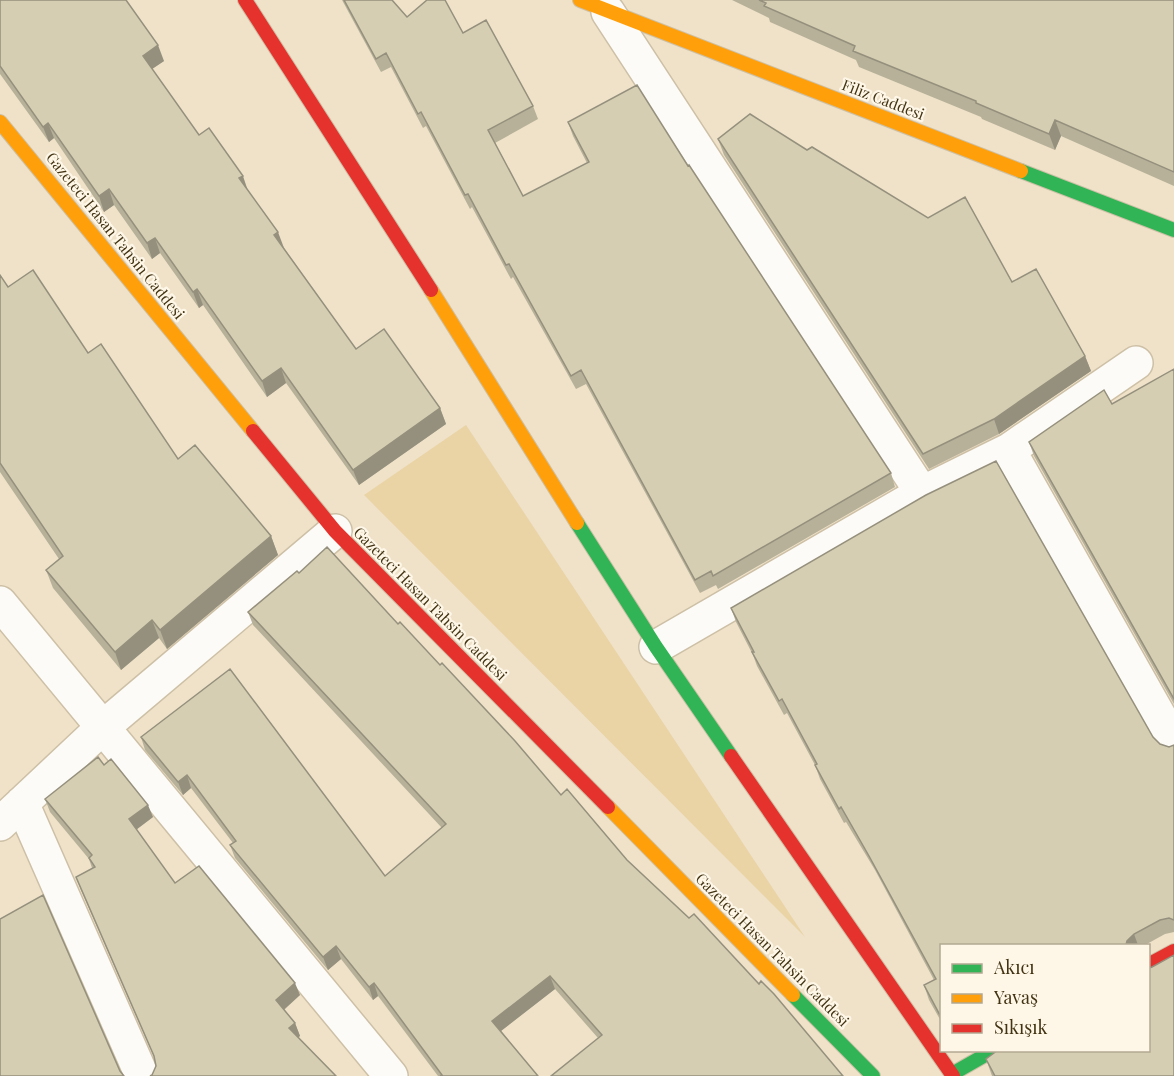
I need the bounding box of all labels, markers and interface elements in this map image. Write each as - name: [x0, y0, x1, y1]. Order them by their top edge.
- street label: Filiz Caddesi: [839, 74, 928, 124]
- street label: Gazeteci Hasan Tahsin Caddesi: [42, 148, 190, 323]
- street label: Gazeteci Hasan Tahsin Caddesi: [350, 522, 512, 685]
- street label: Gazeteci Hasan Tahsin Caddesi: [692, 868, 854, 1031]
- legend: [940, 944, 1150, 1052]
- text: Akıcı: [993, 955, 1035, 979]
- text: Yavaş: [993, 985, 1038, 1009]
- text: Sıkışık: [994, 1015, 1047, 1039]

